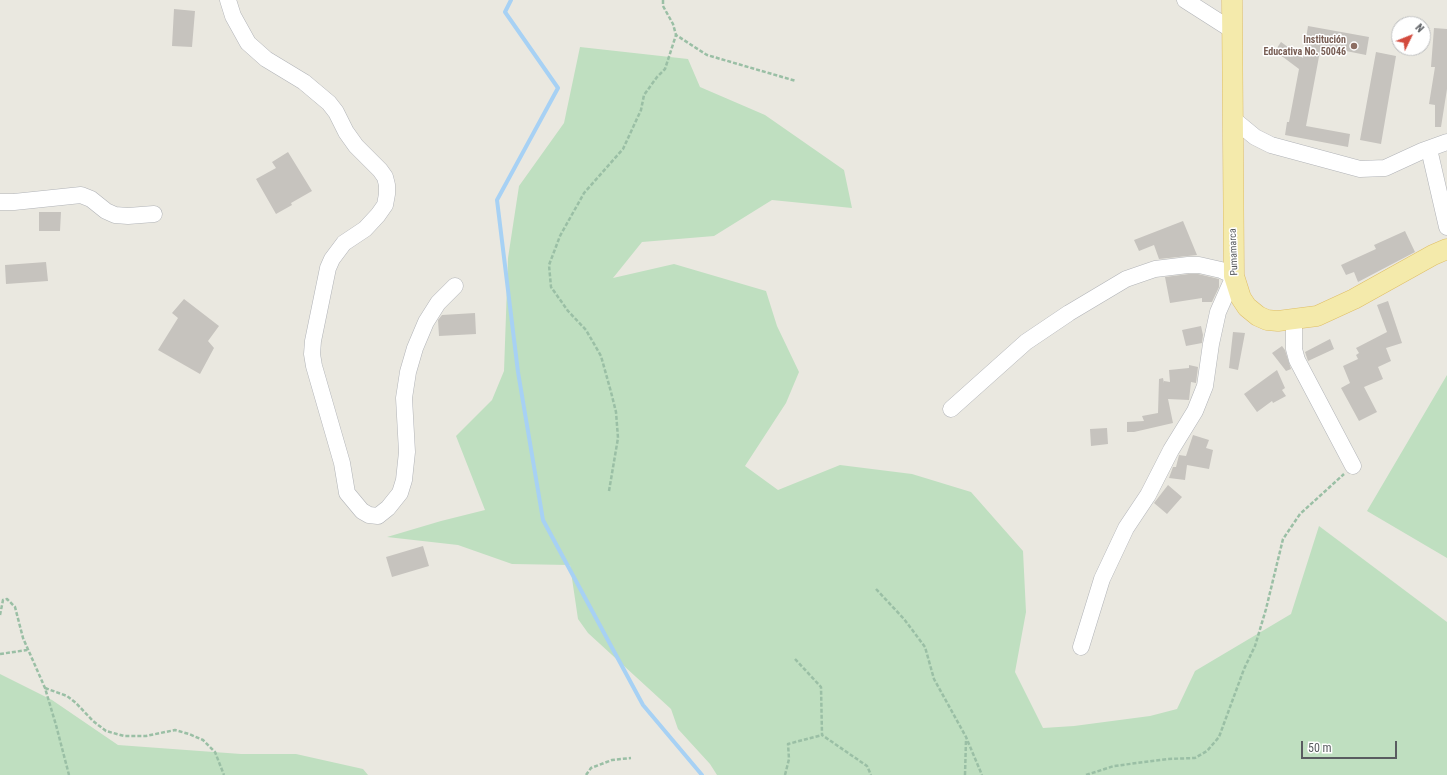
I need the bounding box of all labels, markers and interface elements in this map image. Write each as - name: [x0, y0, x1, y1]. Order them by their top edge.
- north arrow: [1391, 16, 1431, 56]
- text: N: [1412, 21, 1426, 35]
- place label: Institución Educativa No. 50046: [1263, 34, 1346, 58]
- marker: Institución Educativa No. 50046: [1349, 41, 1359, 51]
- street label: Pumamarca: [1227, 228, 1241, 276]
- scale bar: [1303, 733, 1399, 759]
- text: 50 m: [1308, 741, 1332, 755]

